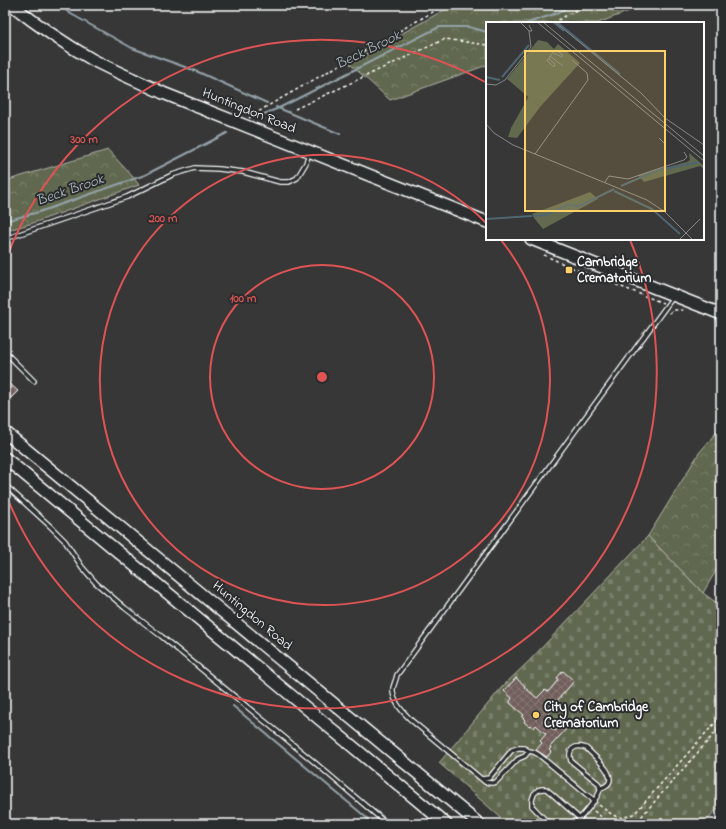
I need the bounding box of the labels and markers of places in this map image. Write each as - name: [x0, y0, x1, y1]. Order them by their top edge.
- place label: Cambridge Crematorium: [577, 252, 652, 289]
- marker: Cambridge Crematorium: [564, 265, 574, 275]
- centre of rings: [315, 370, 329, 384]
- place label: City of Cambridge Crematorium: [544, 697, 649, 734]
- marker: City of Cambridge Crematorium: [531, 710, 541, 720]

